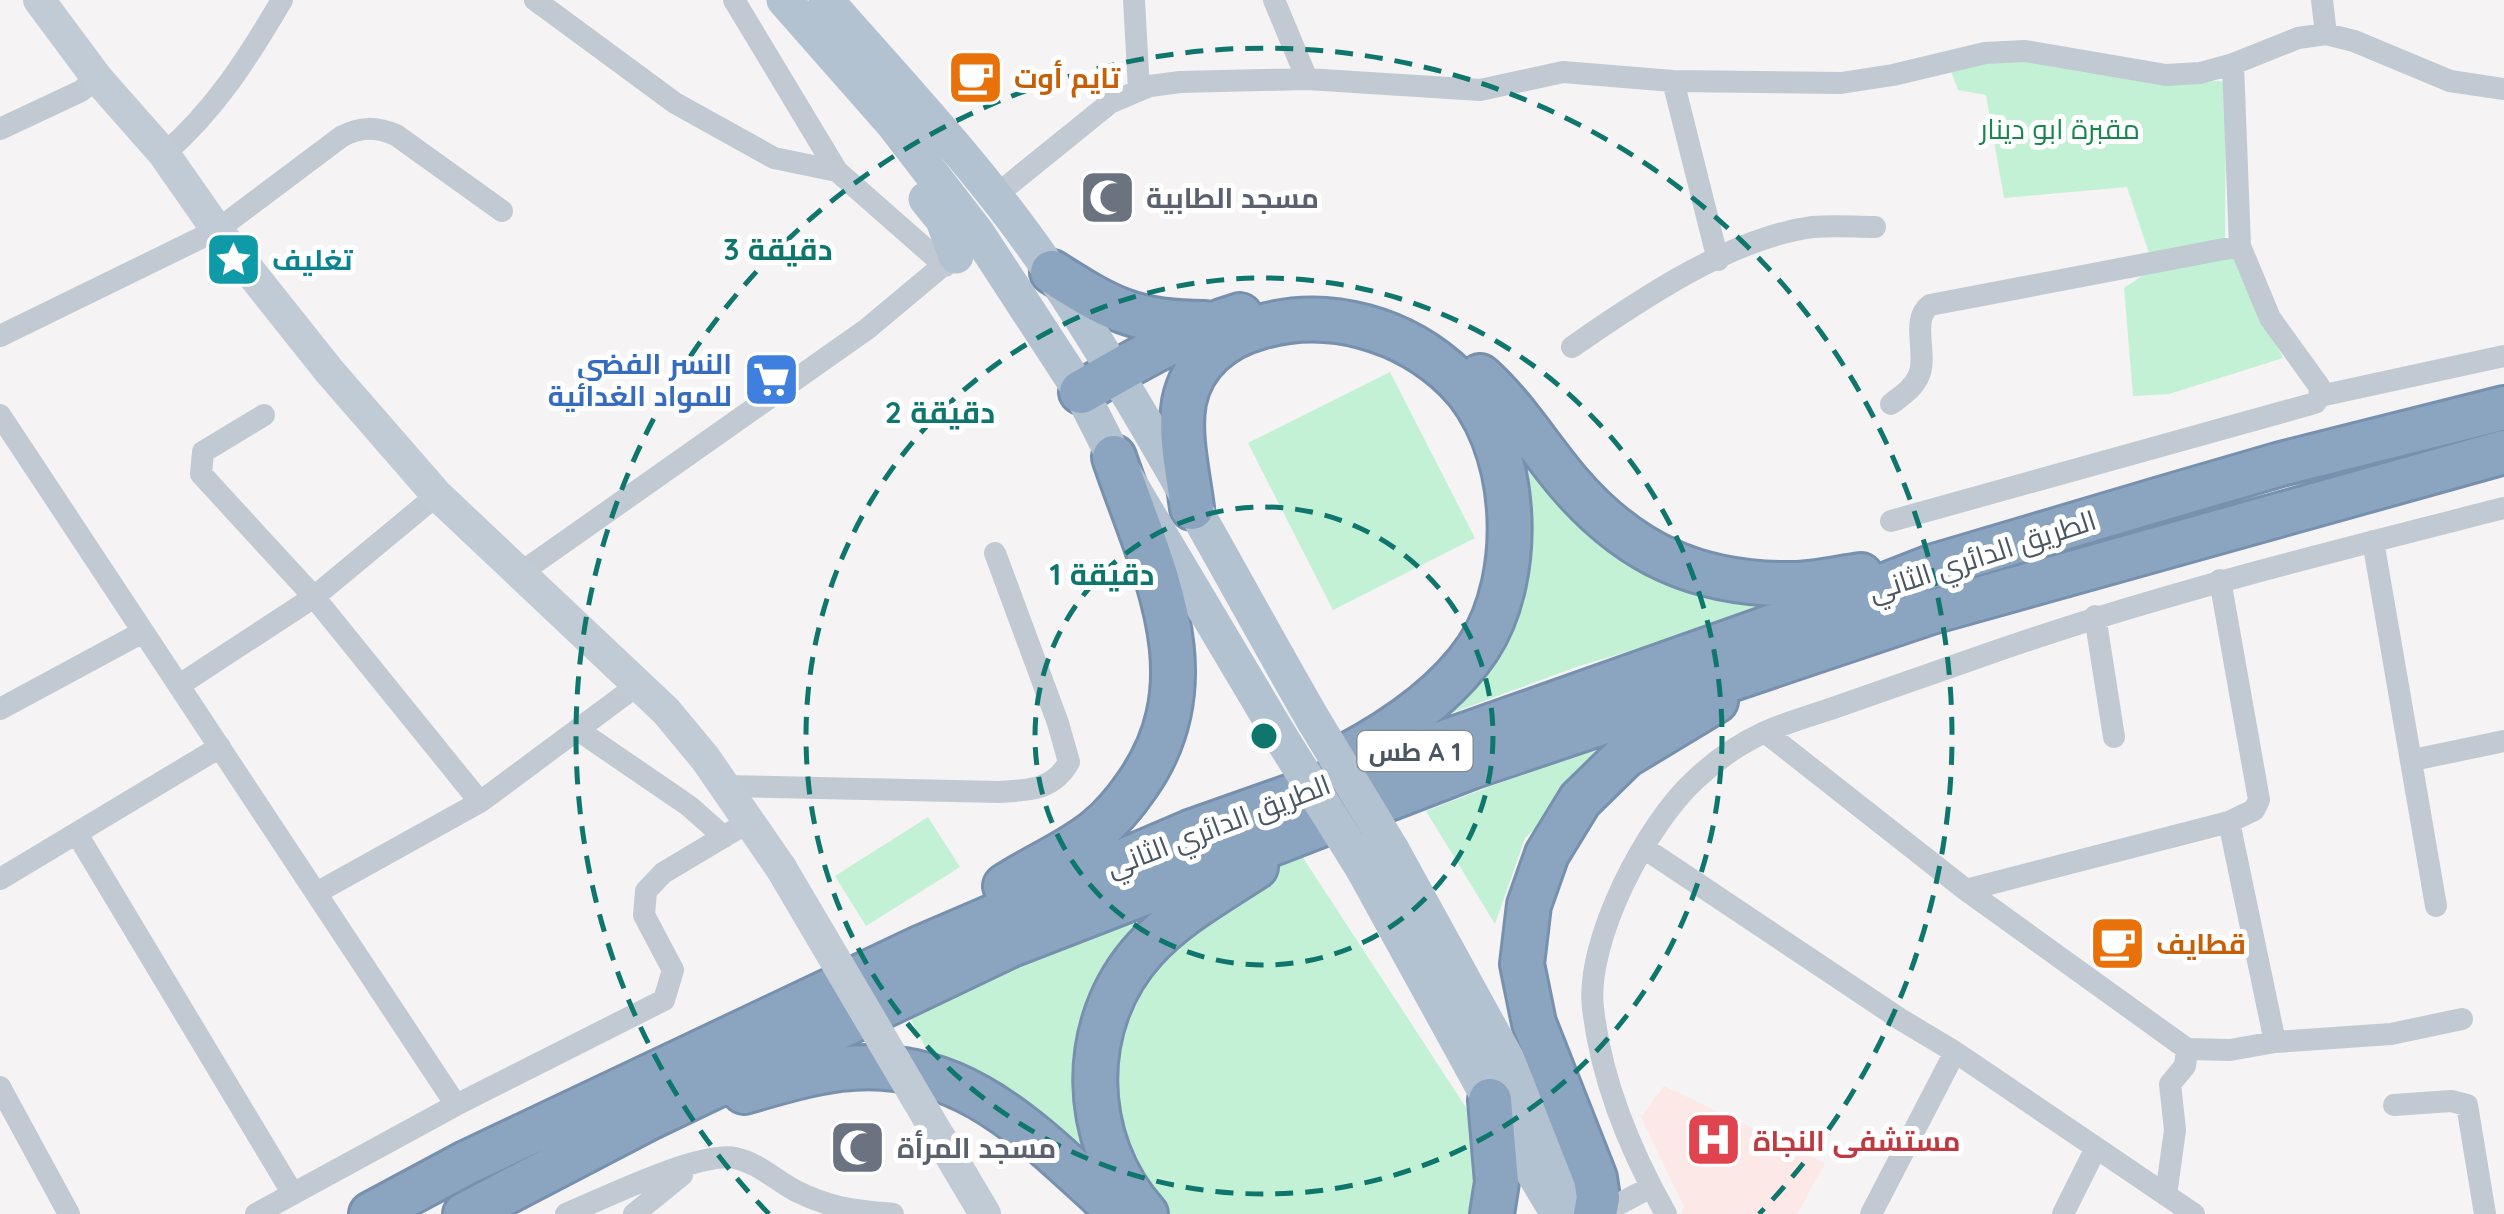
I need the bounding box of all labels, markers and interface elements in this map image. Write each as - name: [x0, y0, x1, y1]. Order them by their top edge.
- cafe icon: تايم أوت: [945, 47, 1005, 107]
- place label: تايم أوت: [1014, 60, 1121, 98]
- park label: مقبرة ابو دينار: [1978, 111, 2140, 146]
- mosque icon: مسجد الطابية: [1077, 167, 1137, 227]
- place label: مسجد الطابية: [1146, 180, 1319, 215]
- place icon: تغليف: [203, 229, 263, 289]
- text: 3 دقيقة: [723, 230, 833, 268]
- place label: تغليف: [272, 242, 353, 277]
- place label: النسر الفضي للمواد الغدائية: [548, 346, 732, 413]
- supermarket icon: النسر الفضي للمواد الغدائية: [741, 349, 801, 409]
- text: 2 دقيقة: [885, 393, 995, 431]
- street label: الطريق الدائري الثاني: [1864, 502, 2102, 613]
- text: 1 دقيقة: [1050, 555, 1154, 593]
- centre of rings: [1246, 718, 1282, 754]
- road number: طس A 1: [1358, 731, 1472, 771]
- street label: الطريق الدائري الثاني: [1101, 766, 1337, 889]
- cafe icon: قطايف: [2087, 913, 2147, 973]
- place label: قطايف: [2156, 926, 2246, 961]
- hospital icon: مستشفى النجاة: [1684, 1110, 1744, 1170]
- mosque icon: مسجد المرأة: [828, 1117, 888, 1177]
- place label: مستشفى النجاة: [1753, 1123, 1960, 1158]
- place label: مسجد المرأة: [897, 1130, 1056, 1165]

